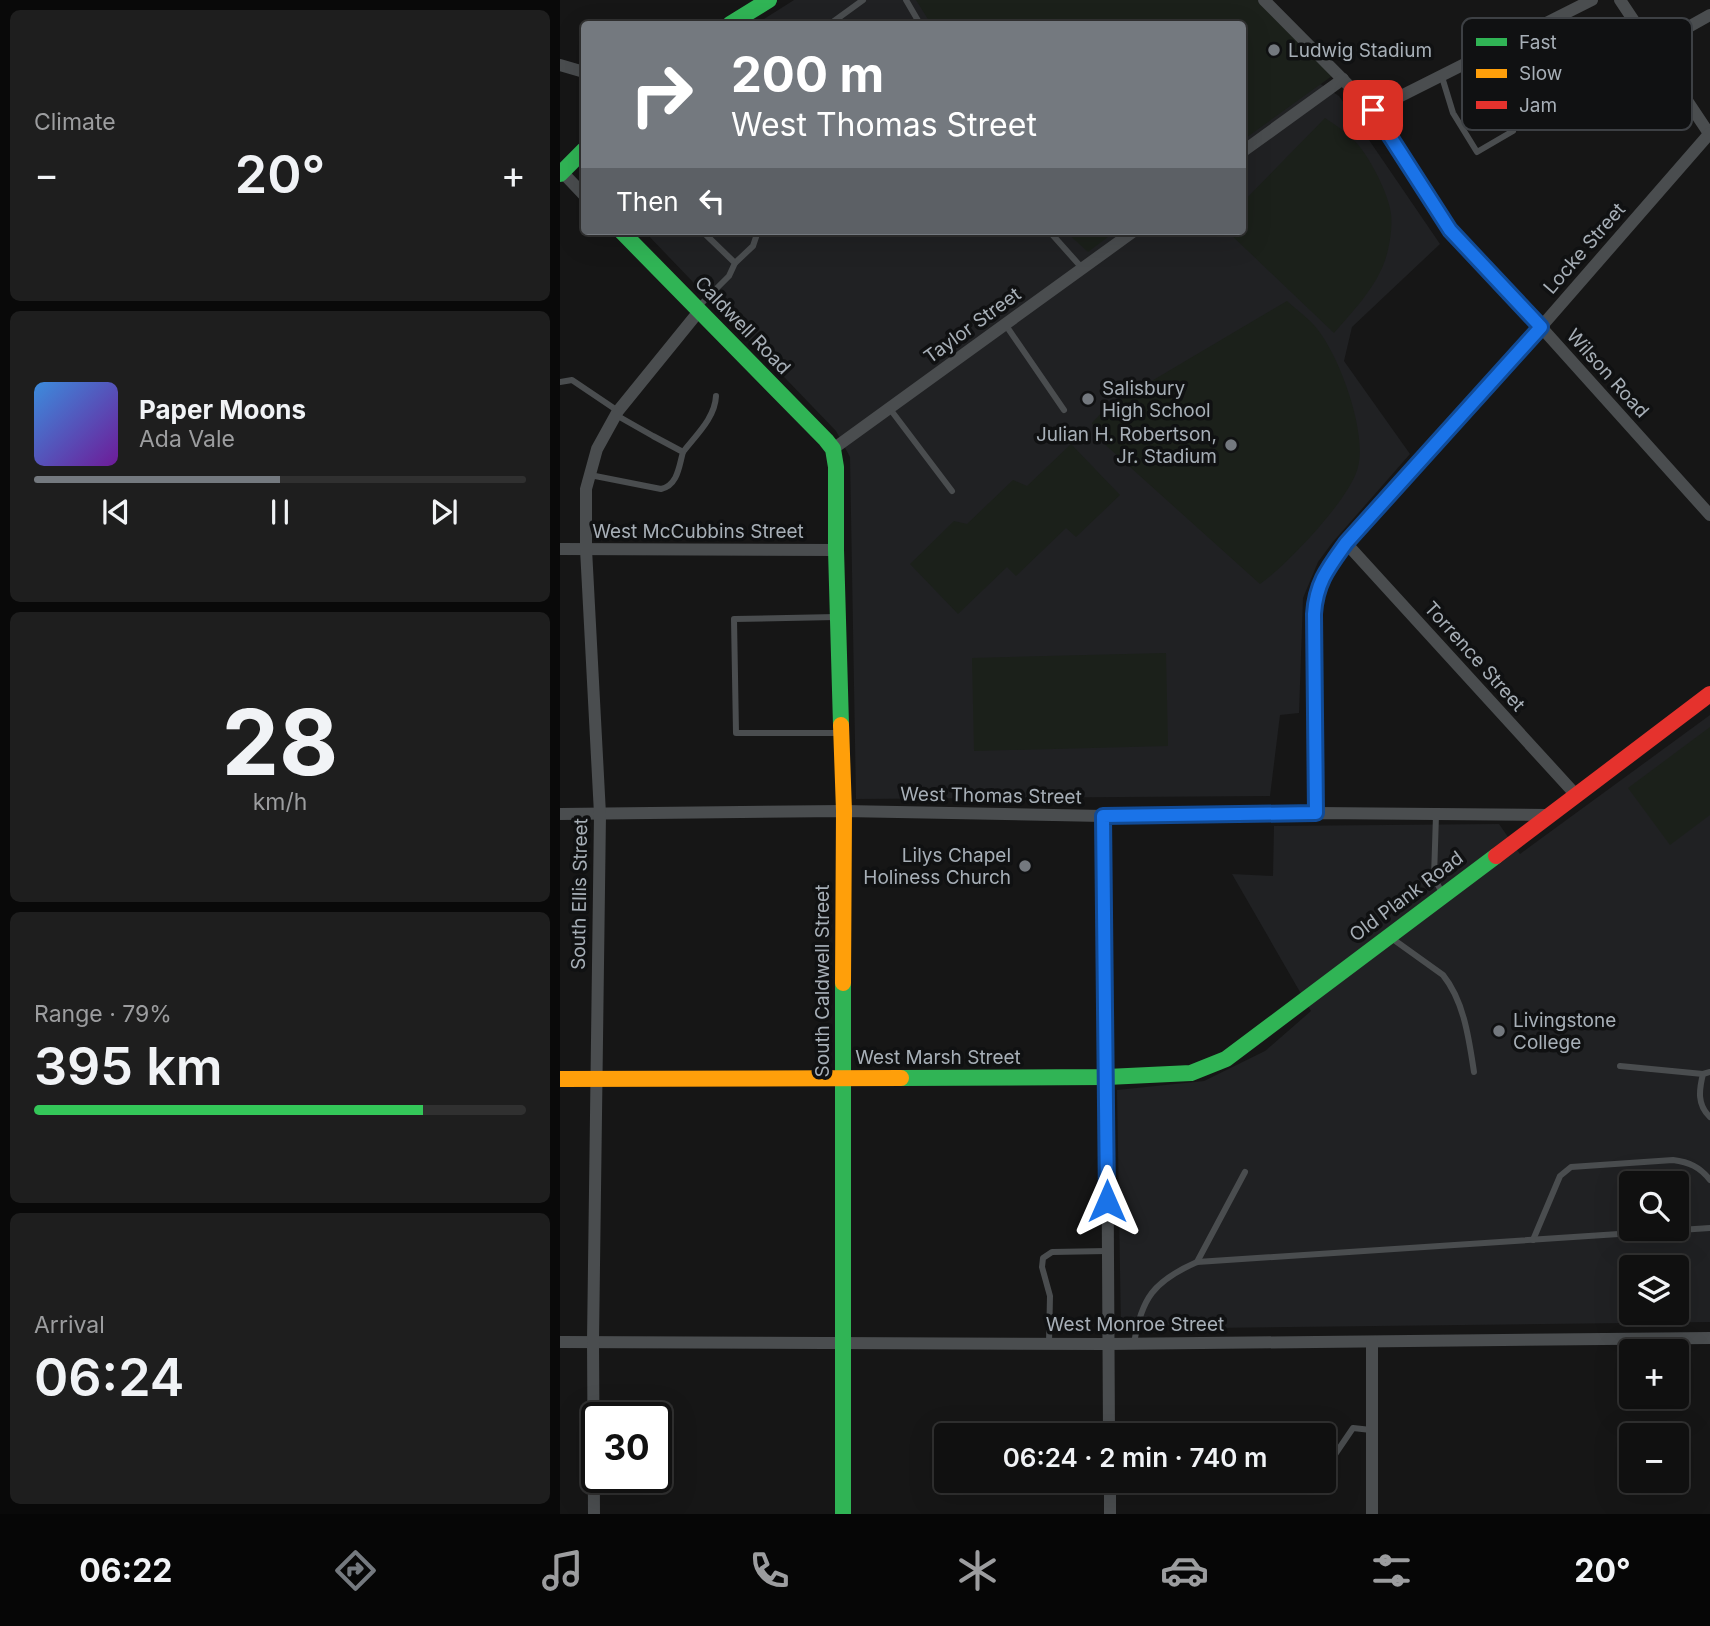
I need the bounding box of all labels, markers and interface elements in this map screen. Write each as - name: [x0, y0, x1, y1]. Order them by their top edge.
- legend: [1462, 18, 1692, 130]
- text: Fast: [1519, 31, 1557, 54]
- place label: Ludwig Stadium: [1288, 39, 1432, 62]
- marker: Ludwig Stadium: [1266, 42, 1282, 58]
- text: 200 m: [731, 45, 884, 104]
- icon: right: [616, 49, 707, 140]
- text: Slow: [1519, 62, 1562, 85]
- pin: [1343, 80, 1403, 140]
- icon: arrive: [1354, 91, 1392, 129]
- text: Jam: [1519, 94, 1557, 117]
- text: West Thomas Street: [731, 105, 1037, 144]
- text: Climate: [34, 108, 116, 136]
- text: 20°: [235, 143, 325, 206]
- text: −: [34, 151, 59, 197]
- text: +: [501, 151, 526, 197]
- icon: left: [693, 182, 731, 220]
- text: Then: [616, 186, 679, 217]
- street label: Locke Street: [1539, 198, 1630, 299]
- street label: Caldwell Road: [690, 272, 795, 379]
- street label: Taylor Street: [919, 283, 1025, 368]
- street label: Wilson Road: [1562, 324, 1654, 423]
- place label: Salisbury High School: [1102, 377, 1211, 422]
- marker: Salisbury High School: [1080, 391, 1096, 407]
- text: Paper Moons: [139, 394, 306, 425]
- place label: Julian H. Robertson, Jr. Stadium: [1036, 423, 1217, 468]
- text: Ada Vale: [139, 425, 235, 453]
- marker: Julian H. Robertson, Jr. Stadium: [1223, 437, 1239, 453]
- icon: previous: [97, 493, 135, 531]
- icon: pause: [261, 493, 299, 531]
- icon: next: [425, 493, 463, 531]
- street label: West McCubbins Street: [592, 520, 804, 543]
- street label: Torrence Street: [1419, 597, 1530, 716]
- text: 28: [222, 687, 338, 797]
- street label: West Thomas Street: [900, 782, 1082, 809]
- text: km/h: [253, 788, 307, 816]
- street label: South Ellis Street: [567, 818, 592, 970]
- place label: Lilys Chapel Holiness Church: [863, 844, 1011, 889]
- street label: Old Plank Road: [1345, 846, 1468, 947]
- marker: Lilys Chapel Holiness Church: [1017, 858, 1033, 874]
- street label: South Caldwell Street: [811, 885, 834, 1077]
- text: Range · 79%: [34, 1000, 172, 1028]
- place label: Livingstone College: [1513, 1009, 1616, 1054]
- marker: Livingstone College: [1491, 1023, 1507, 1039]
- text: 395 km: [34, 1035, 223, 1098]
- street label: West Marsh Street: [855, 1046, 1021, 1069]
- position arrow: [1070, 1164, 1144, 1238]
- map controls: [1619, 1171, 1689, 1493]
- button: search: [1619, 1171, 1689, 1241]
- button: layers: [1619, 1255, 1689, 1325]
- text: Arrival: [34, 1311, 105, 1339]
- street label: West Monroe Street: [1046, 1313, 1224, 1336]
- button: +: [1619, 1339, 1689, 1409]
- text: 06:24: [34, 1346, 184, 1409]
- speed limit sign: 30: [581, 1402, 672, 1493]
- button: −: [1619, 1423, 1689, 1493]
- text: 06:24 · 2 min · 740 m: [1003, 1442, 1267, 1473]
- icon: directions: [331, 1546, 380, 1595]
- icon: music: [538, 1546, 587, 1595]
- icon: phone: [745, 1546, 794, 1595]
- icon: climate: [953, 1546, 1002, 1595]
- icon: car: [1160, 1546, 1209, 1595]
- icon: filters: [1367, 1546, 1416, 1595]
- text: 06:22: [79, 1551, 172, 1590]
- text: 20°: [1574, 1551, 1631, 1590]

